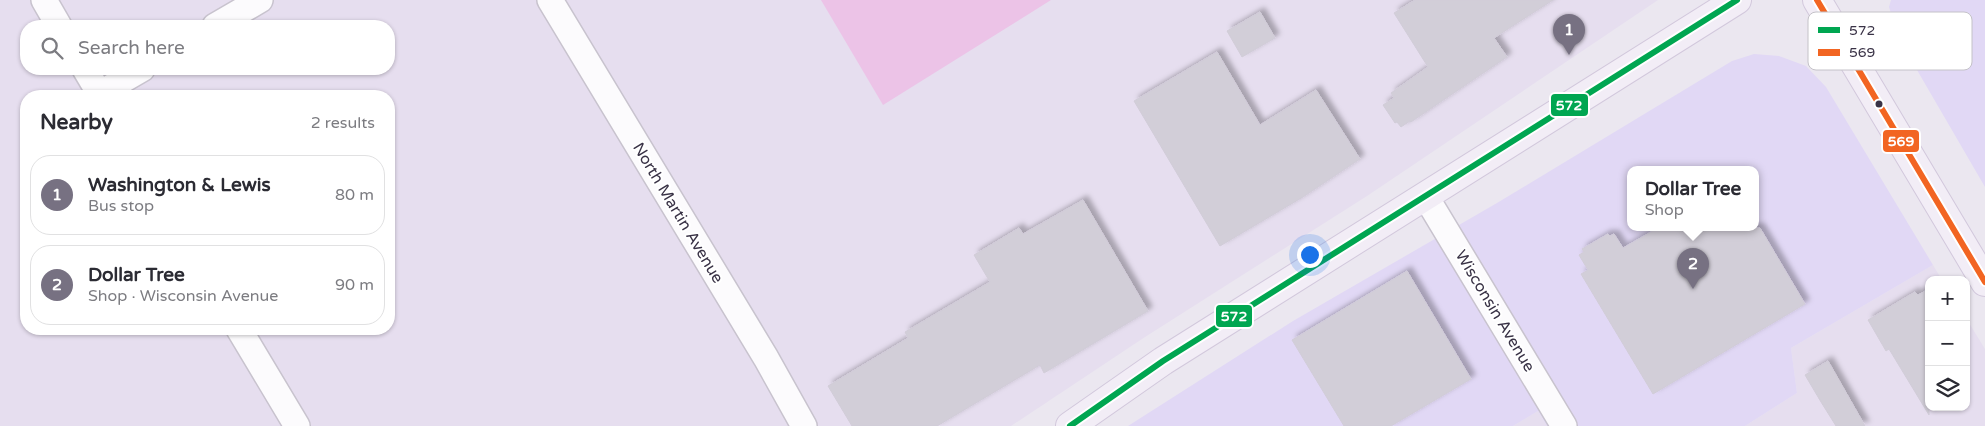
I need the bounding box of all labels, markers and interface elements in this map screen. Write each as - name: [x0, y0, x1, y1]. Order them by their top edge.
- legend: [1808, 12, 1972, 70]
- pin: 1: [1553, 14, 1585, 55]
- search box: [20, 20, 395, 75]
- text: 572: [1849, 22, 1875, 39]
- icon: search: [38, 34, 66, 62]
- text: Search here: [78, 37, 185, 59]
- text: 569: [1849, 44, 1875, 61]
- line badge: 572: [1550, 93, 1589, 117]
- text: 572: [1556, 97, 1582, 114]
- unlabelled marker: [1874, 99, 1884, 109]
- text: Nearby: [40, 110, 113, 135]
- text: 2 results: [311, 113, 375, 133]
- line badge: 569: [1882, 129, 1920, 153]
- text: 569: [1888, 133, 1914, 150]
- street label: North Martin Avenue: [628, 139, 728, 287]
- popup: [1627, 166, 1759, 231]
- text: Washington & Lewis: [88, 174, 271, 196]
- text: Dollar Tree: [1645, 178, 1741, 200]
- text: 1: [52, 185, 62, 205]
- text: 80 m: [335, 185, 374, 205]
- text: Bus stop: [88, 196, 154, 216]
- text: Shop: [1645, 200, 1684, 220]
- your location: [1297, 242, 1323, 268]
- street label: Wisconsin Avenue: [1451, 247, 1539, 375]
- pin: 2: [1677, 248, 1709, 289]
- text: Dollar Tree: [88, 264, 185, 286]
- text: 2: [52, 275, 62, 295]
- text: 90 m: [335, 275, 374, 295]
- map controls: [1925, 276, 1970, 411]
- button: +: [1925, 276, 1970, 321]
- text: Shop · Wisconsin Avenue: [88, 286, 278, 306]
- line badge: 572: [1215, 304, 1253, 328]
- text: 572: [1221, 308, 1247, 325]
- button: −: [1925, 321, 1970, 366]
- button: layers: [1925, 366, 1970, 411]

